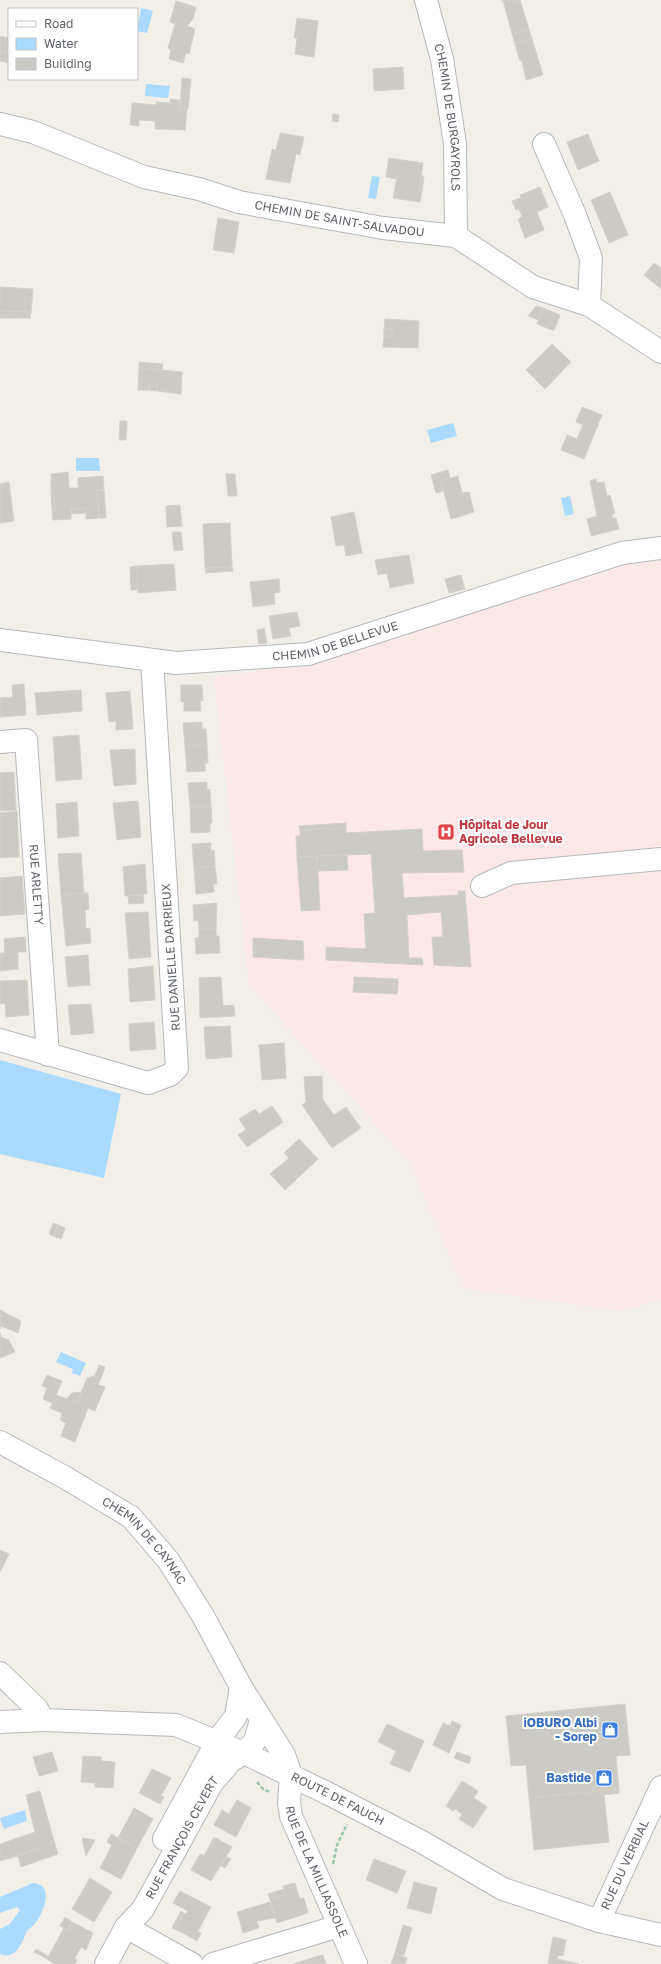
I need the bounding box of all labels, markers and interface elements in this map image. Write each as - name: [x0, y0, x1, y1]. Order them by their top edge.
- legend: [8, 8, 138, 80]
- text: Road: [44, 16, 73, 31]
- text: Water: [44, 36, 78, 51]
- street label: CHEMIN DE BURGAYROLS: [431, 42, 464, 192]
- text: Building: [44, 56, 92, 71]
- street label: CHEMIN DE SAINT-SALVADOU: [253, 197, 425, 239]
- street label: CHEMIN DE BELLEVUE: [272, 617, 400, 663]
- place label: Hôpital de Jour Agricole Bellevue: [459, 817, 563, 846]
- hospital icon: Hôpital de Jour Agricole Bellevue: [436, 822, 456, 842]
- street label: RUE ARLETTY: [26, 844, 47, 926]
- street label: RUE DANIELLE DARRIEUX: [158, 883, 183, 1031]
- street label: CHEMIN DE CAYNAC: [99, 1493, 190, 1587]
- place label: iOBURO Albi - Sorep: [524, 1715, 598, 1744]
- shop icon: iOBURO Albi - Sorep: [600, 1720, 620, 1740]
- shop icon: Bastide: [594, 1768, 614, 1788]
- street label: ROUTE DE FAUCH: [289, 1769, 387, 1828]
- place label: Bastide: [546, 1770, 591, 1785]
- street label: RUE FRANÇOIS CEVERT: [142, 1773, 222, 1902]
- street label: RUE DE LA MILLIASSOLE: [283, 1805, 351, 1940]
- street label: RUE DU VERBIAL: [597, 1817, 652, 1912]

